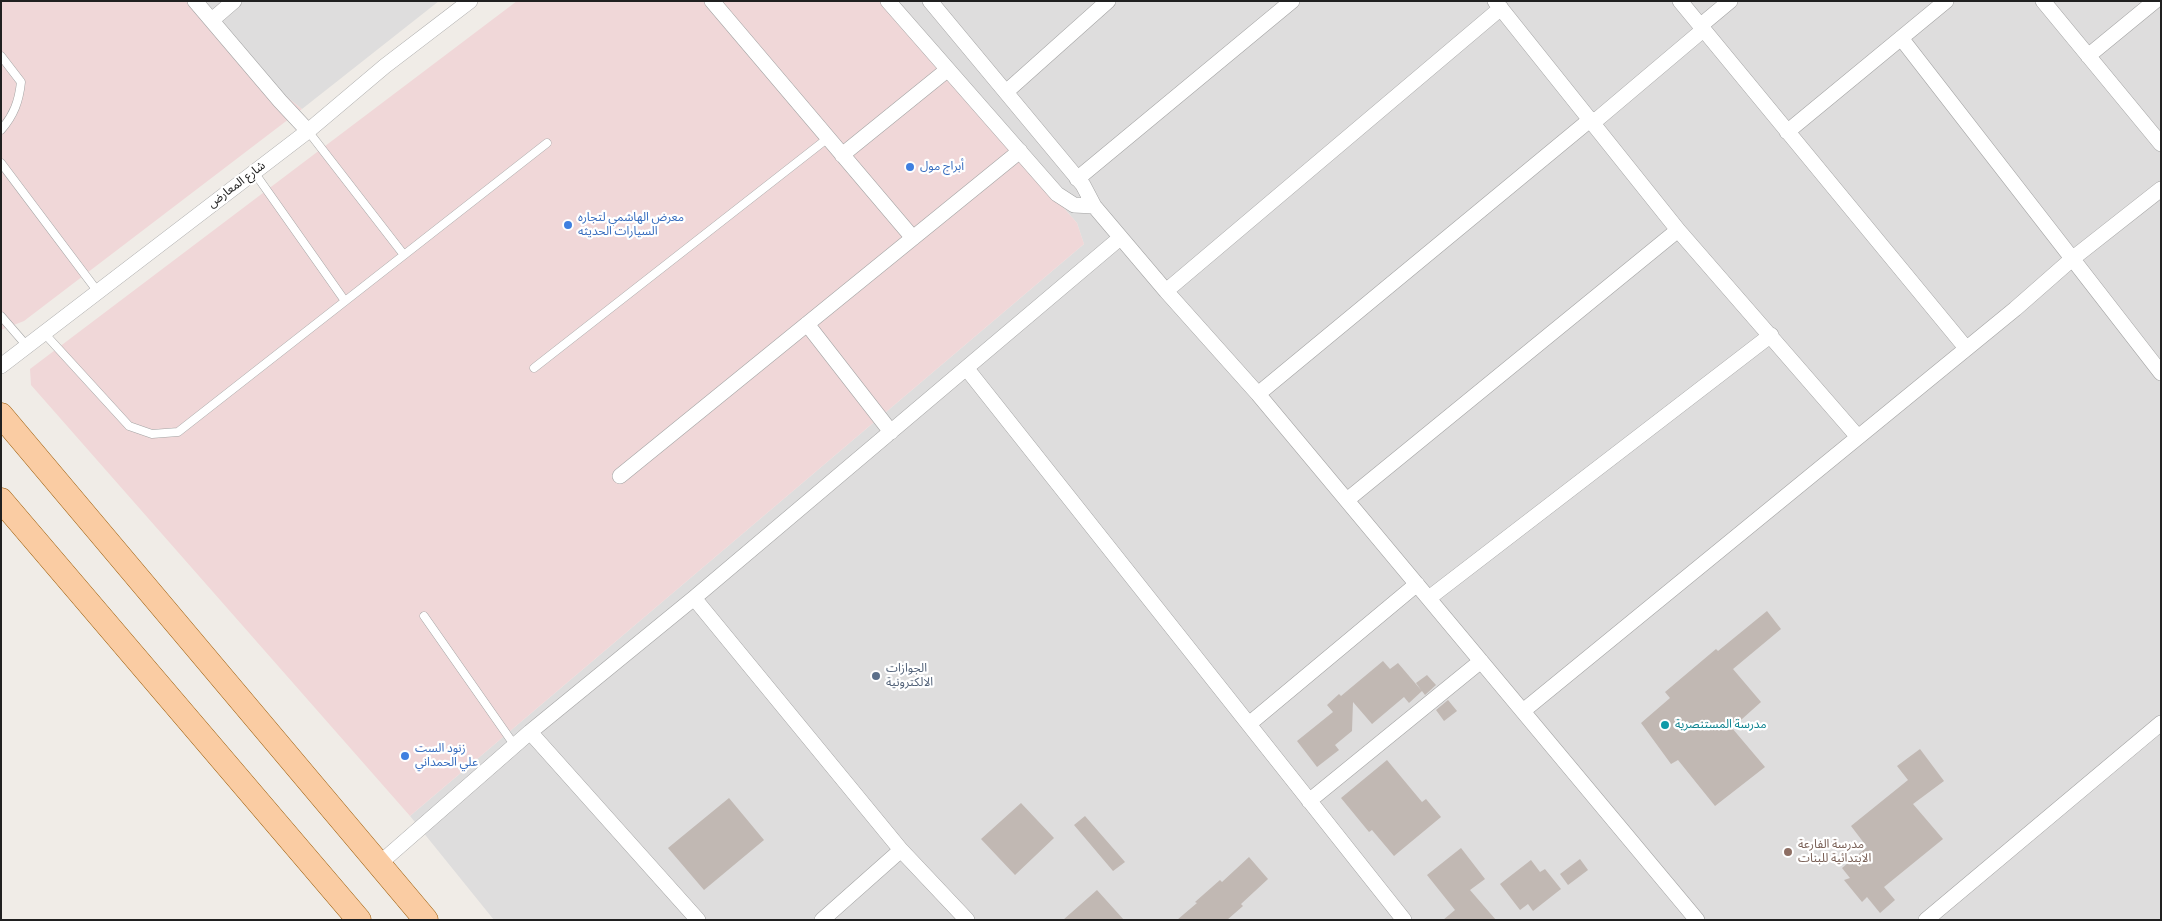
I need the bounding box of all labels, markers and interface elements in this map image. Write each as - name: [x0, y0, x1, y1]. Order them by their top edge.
- street label: شارع المعارض: [205, 159, 269, 211]
- place label: أبراج مول: [920, 160, 964, 174]
- marker: أبراج مول: [904, 161, 916, 173]
- place label: معرض الهاشمي لتجاره السيارات الحديثه: [578, 211, 684, 239]
- marker: معرض الهاشمي لتجاره السيارات الحديثه: [562, 219, 574, 231]
- place label: الجوازات الالكترونية: [886, 662, 933, 690]
- marker: الجوازات الالكترونية: [870, 670, 882, 682]
- place label: مدرسة المستنصرية: [1675, 718, 1767, 732]
- marker: مدرسة المستنصرية: [1659, 719, 1671, 731]
- place label: زنود الست علي الحمداني: [415, 742, 478, 770]
- marker: زنود الست علي الحمداني: [399, 750, 411, 762]
- place label: مدرسة الفارعة الابتدائية للبنات: [1798, 838, 1871, 866]
- marker: مدرسة الفارعة الابتدائية للبنات: [1782, 846, 1794, 858]

